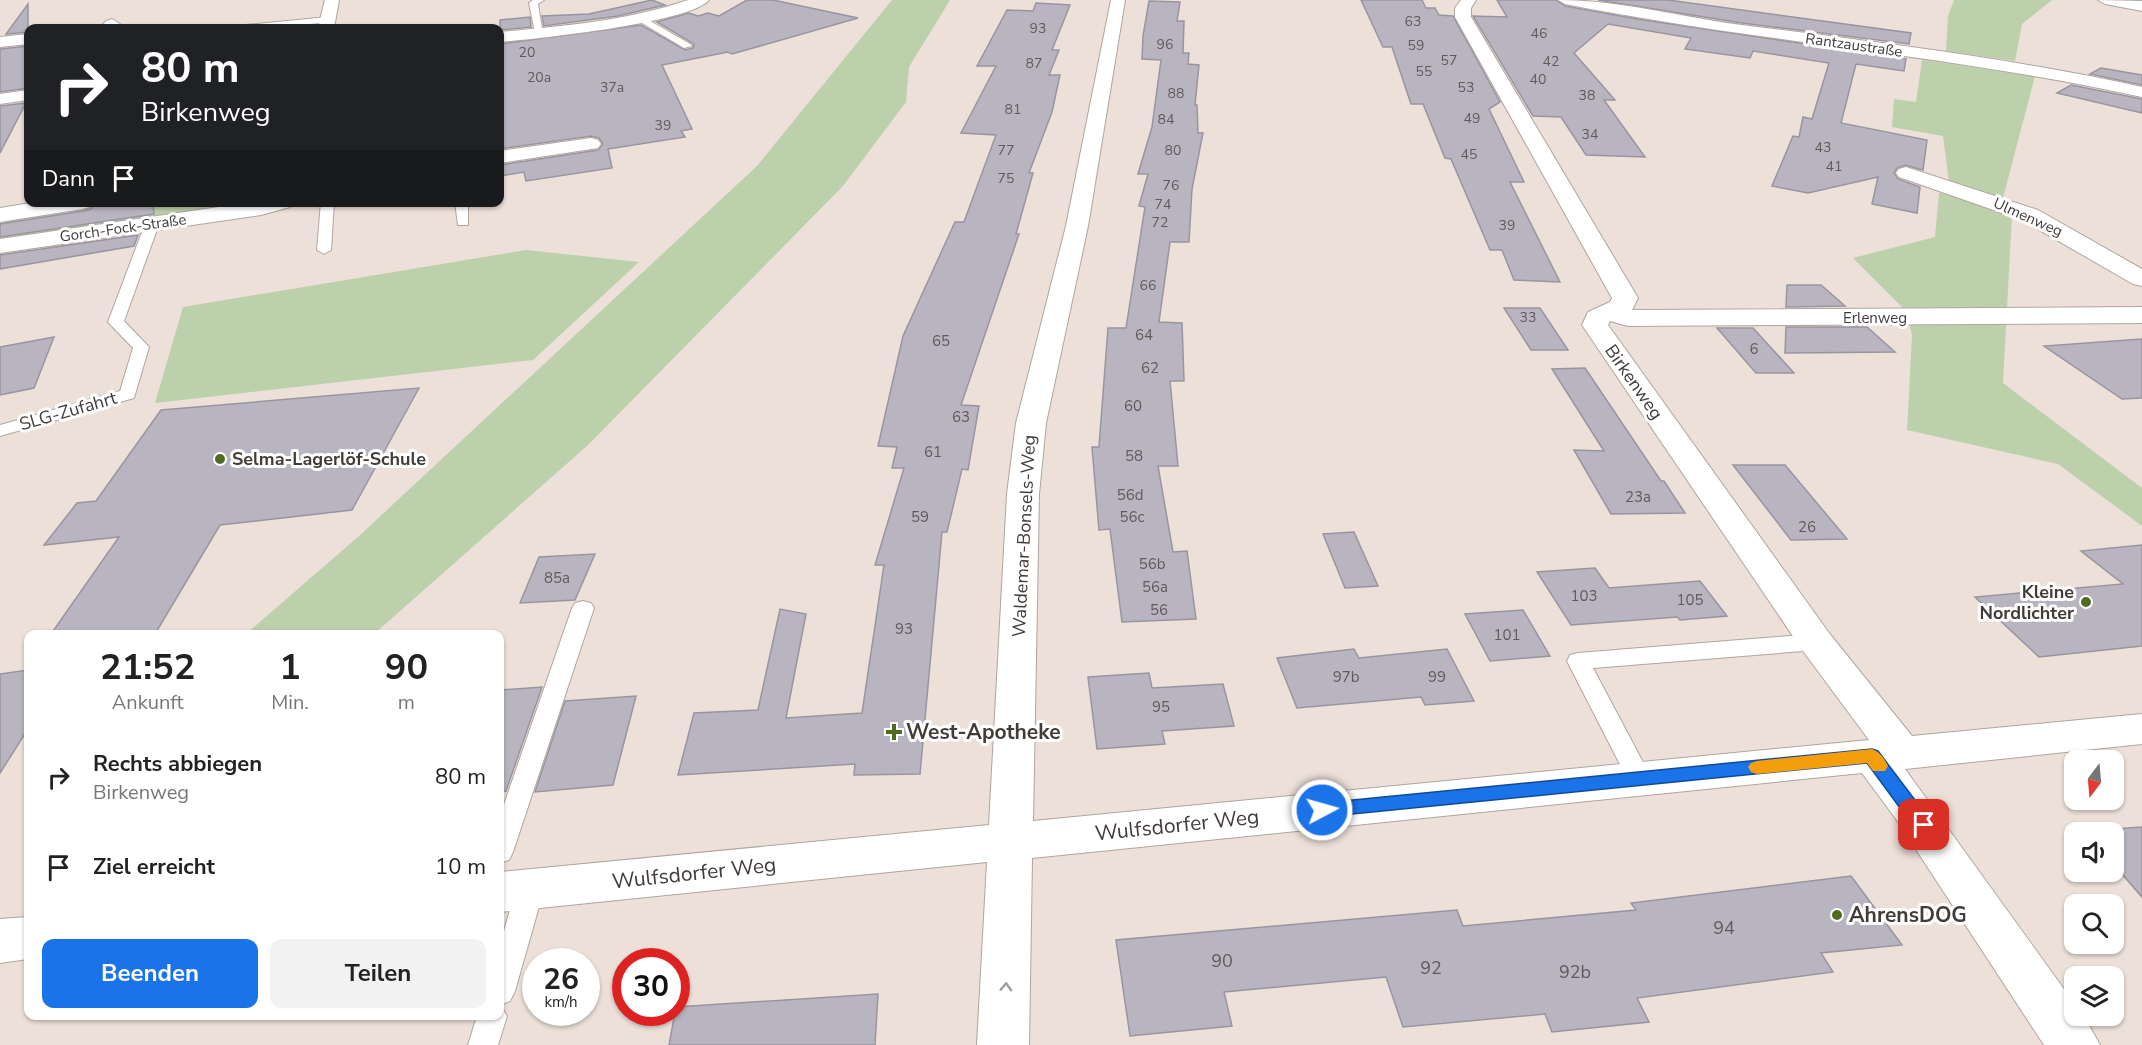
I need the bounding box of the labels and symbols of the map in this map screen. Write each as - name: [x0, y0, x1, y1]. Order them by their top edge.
- house number: 63: [1405, 12, 1421, 31]
- house number: 93: [1030, 19, 1046, 38]
- house number: 46: [1531, 24, 1547, 43]
- street label: Rantzaustraße: [1804, 28, 1904, 62]
- house number: 96: [1157, 35, 1173, 54]
- house number: 59: [1408, 36, 1424, 55]
- house number: 20: [519, 43, 535, 62]
- house number: 57: [1441, 51, 1457, 70]
- house number: 42: [1543, 52, 1559, 71]
- house number: 87: [1026, 54, 1042, 73]
- house number: 55: [1416, 62, 1432, 81]
- house number: 20a: [527, 68, 551, 87]
- house number: 40: [1530, 70, 1546, 89]
- house number: 37a: [600, 78, 624, 97]
- house number: 53: [1458, 78, 1474, 97]
- house number: 88: [1168, 84, 1184, 103]
- house number: 38: [1579, 86, 1595, 105]
- house number: 81: [1005, 100, 1021, 119]
- house number: 49: [1464, 109, 1480, 128]
- house number: 84: [1158, 110, 1174, 129]
- house number: 39: [655, 116, 671, 135]
- house number: 34: [1582, 125, 1598, 144]
- house number: 43: [1815, 138, 1831, 157]
- house number: 77: [998, 141, 1014, 160]
- house number: 80: [1165, 141, 1181, 160]
- house number: 45: [1461, 145, 1477, 164]
- house number: 41: [1826, 157, 1842, 176]
- house number: 75: [998, 169, 1014, 188]
- house number: 76: [1163, 176, 1179, 195]
- street label: Ulmenweg: [1990, 193, 2066, 241]
- house number: 74: [1155, 195, 1171, 214]
- street label: Gorch-Fock-Straße: [58, 209, 188, 247]
- house number: 72: [1152, 213, 1168, 232]
- house number: 39: [1499, 216, 1515, 235]
- house number: 66: [1140, 276, 1156, 295]
- house number: 33: [1520, 308, 1536, 327]
- street label: Erlenweg: [1843, 308, 1907, 328]
- house number: 64: [1135, 325, 1153, 345]
- house number: 65: [932, 331, 950, 351]
- house number: 6: [1749, 339, 1759, 359]
- street label: Birkenweg: [1599, 340, 1669, 424]
- house number: 62: [1141, 358, 1159, 378]
- street label: SLG-Zufahrt: [16, 385, 120, 436]
- house number: 60: [1124, 396, 1142, 416]
- house number: 63: [952, 407, 970, 427]
- street label: Waldemar-Bonsels-Weg: [1007, 434, 1041, 638]
- house number: 61: [924, 442, 942, 462]
- house number: 58: [1125, 446, 1143, 466]
- place label: Selma-Lagerlöf-Schule: [232, 447, 426, 471]
- marker: Selma-Lagerlöf-Schule: [213, 452, 227, 466]
- house number: 56d: [1117, 485, 1143, 505]
- house number: 23a: [1625, 487, 1651, 507]
- house number: 59: [911, 507, 929, 527]
- house number: 56c: [1120, 507, 1145, 527]
- house number: 26: [1798, 517, 1816, 537]
- house number: 56b: [1139, 554, 1166, 574]
- house number: 85a: [544, 568, 570, 588]
- house number: 56a: [1142, 577, 1168, 597]
- place label: Kleine Nordlichter: [1979, 580, 2074, 625]
- house number: 103: [1570, 586, 1598, 606]
- house number: 105: [1676, 590, 1704, 610]
- marker: Kleine Nordlichter: [2079, 595, 2093, 609]
- house number: 56: [1150, 600, 1168, 620]
- house number: 93: [895, 619, 913, 639]
- house number: 101: [1493, 625, 1521, 645]
- house number: 97b: [1333, 667, 1360, 687]
- house number: 99: [1428, 667, 1446, 687]
- house number: 95: [1152, 697, 1170, 717]
- place label: West-Apotheke: [906, 718, 1061, 746]
- marker: West-Apotheke: [887, 725, 901, 739]
- north arrow: [2064, 750, 2124, 810]
- position arrow: [1290, 778, 1354, 842]
- pin: [1898, 799, 1949, 850]
- street label: Wulfsdorfer Weg: [1093, 802, 1261, 848]
- street label: Wulfsdorfer Weg: [610, 850, 778, 896]
- place label: AhrensDOG: [1849, 901, 1967, 929]
- marker: AhrensDOG: [1830, 908, 1844, 922]
- house number: 94: [1713, 916, 1735, 940]
- speed limit sign: 30: [612, 948, 690, 1026]
- house number: 90: [1211, 949, 1233, 973]
- house number: 92: [1420, 956, 1442, 980]
- house number: 92b: [1559, 960, 1591, 984]
- one-way arrow: [999, 982, 1012, 991]

